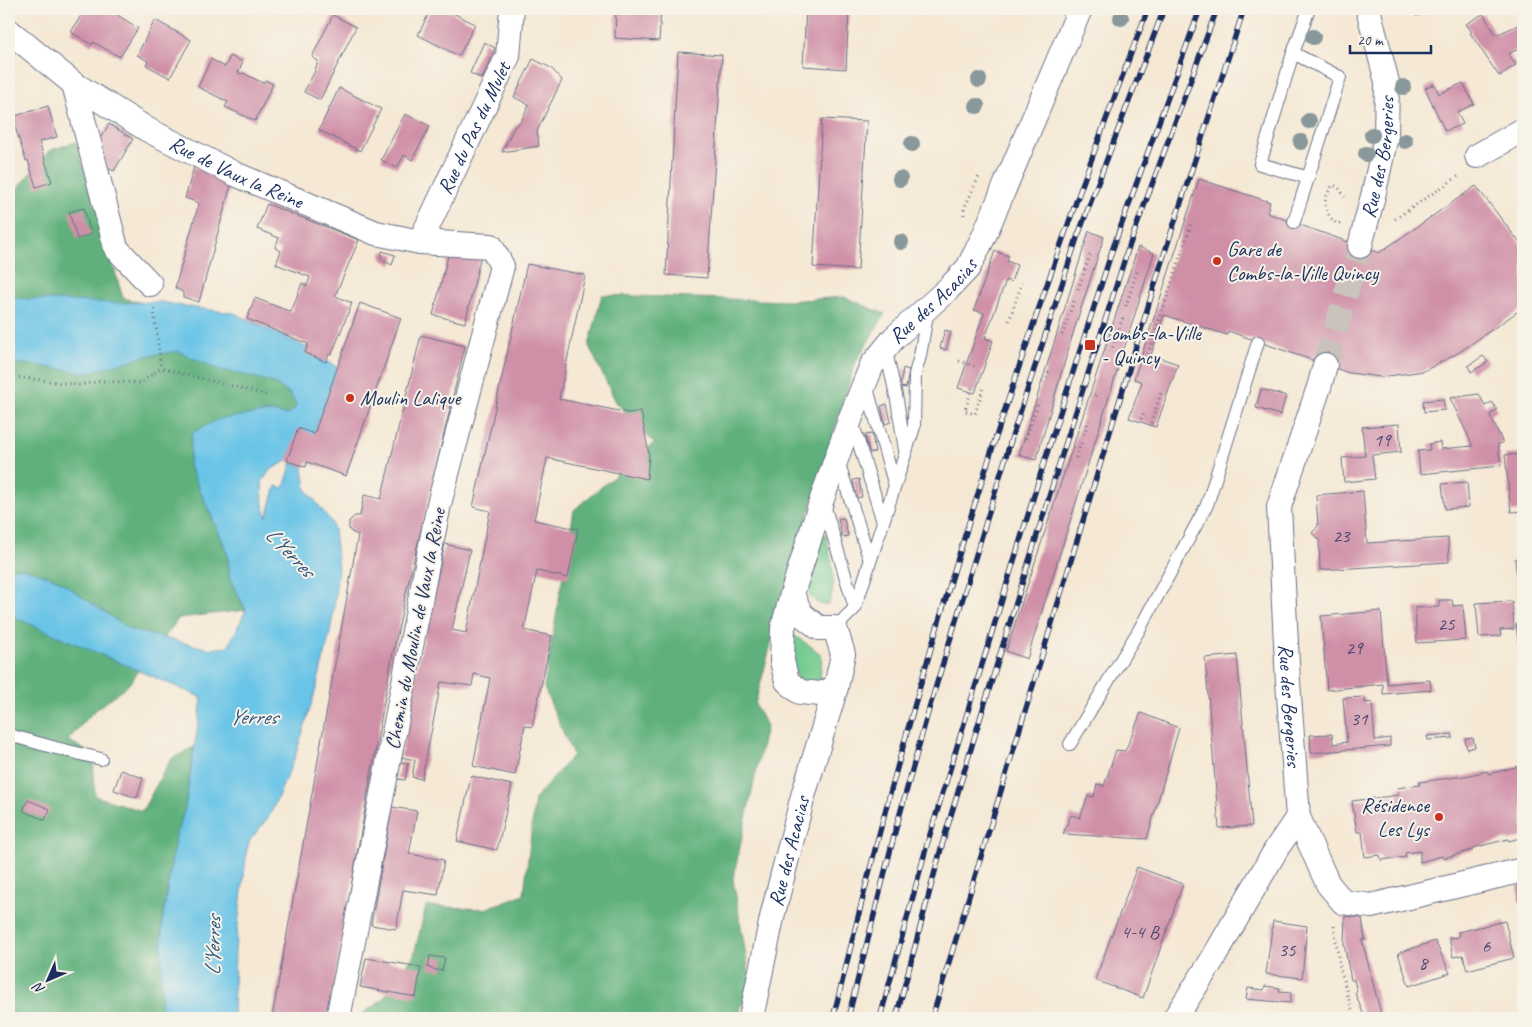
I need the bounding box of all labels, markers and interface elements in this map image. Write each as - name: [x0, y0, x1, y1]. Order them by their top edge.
- scale bar: [1350, 22, 1431, 54]
- text: 20 m: [1357, 31, 1384, 50]
- street label: Rue du Pas du Mulet: [432, 56, 517, 198]
- street label: Rue des Bergeries: [1355, 95, 1400, 221]
- street label: Rue de Vaux la Reine: [165, 130, 308, 215]
- place label: Gare de Combs-la-Ville Quincy: [1227, 236, 1380, 286]
- street label: Rue des Acacias: [883, 253, 984, 349]
- marker: Gare de Combs-la-Ville Quincy: [1211, 255, 1223, 267]
- place label: Combs-la-Ville - Quincy: [1101, 320, 1202, 370]
- marker: Combs-la-Ville - Quincy: [1083, 338, 1097, 352]
- place label: Moulin Lalique: [360, 385, 463, 411]
- marker: Moulin Lalique: [344, 392, 356, 404]
- house number: 19: [1373, 428, 1392, 452]
- street label: Chemin du Moulin de Vaux la Reine: [379, 504, 452, 752]
- water label: L'Yerres: [259, 521, 323, 586]
- house number: 23: [1332, 524, 1351, 548]
- house number: 25: [1437, 612, 1456, 636]
- house number: 29: [1345, 636, 1364, 660]
- street label: Rue des Bergeries: [1273, 643, 1307, 769]
- water label: Yerres: [229, 703, 280, 731]
- house number: 31: [1350, 707, 1369, 731]
- street label: Rue des Acacias: [762, 792, 816, 909]
- place label: Résidence Les Lys: [1361, 792, 1431, 842]
- marker: Résidence Les Lys: [1433, 811, 1445, 823]
- water label: L'Yerres: [198, 913, 228, 976]
- house number: 4-4 B: [1121, 920, 1160, 944]
- house number: 6: [1482, 934, 1492, 958]
- house number: 35: [1278, 938, 1297, 962]
- house number: 8: [1419, 951, 1430, 975]
- north arrow: [22, 954, 72, 1004]
- text: N: [28, 978, 48, 998]

